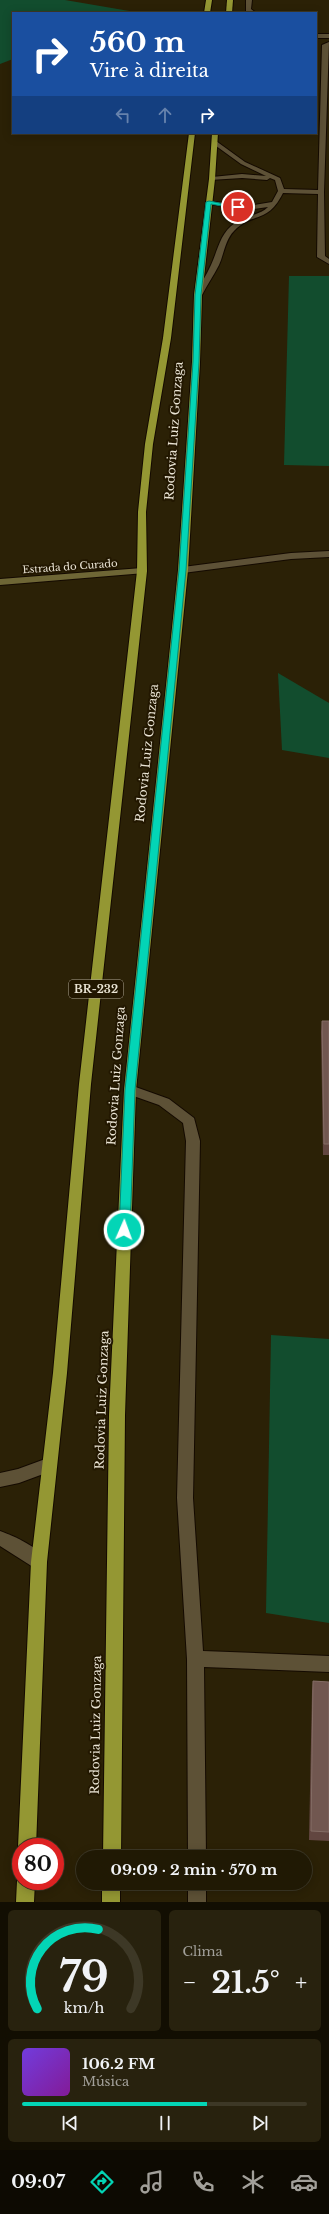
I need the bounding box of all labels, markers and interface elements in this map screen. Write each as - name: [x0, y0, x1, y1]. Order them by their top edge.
- text: 560 m: [90, 25, 185, 60]
- icon: right: [24, 28, 76, 80]
- text: Vire à direita: [90, 60, 209, 82]
- icon: left: [112, 104, 134, 126]
- icon: ahead: [154, 104, 176, 126]
- icon: right: [196, 104, 218, 126]
- pin: [221, 190, 255, 224]
- icon: arrive: [227, 196, 249, 218]
- street label: Rodovia Luiz Gonzaga: [161, 361, 186, 501]
- street label: Estrada do Curado: [22, 557, 119, 576]
- street label: Rodovia Luiz Gonzaga: [132, 683, 161, 823]
- road number: BR-232: [69, 980, 123, 998]
- street label: Rodovia Luiz Gonzaga: [103, 1006, 128, 1146]
- position arrow: [103, 1209, 145, 1251]
- street label: Rodovia Luiz Gonzaga: [92, 1330, 111, 1470]
- street label: Rodovia Luiz Gonzaga: [87, 1655, 104, 1795]
- speed limit sign: 80: [12, 1838, 64, 1890]
- text: 09:09 · 2 min · 570 m: [111, 1860, 277, 1879]
- text: Clima: [183, 1943, 223, 1960]
- text: 79: [59, 1951, 109, 2002]
- text: 21.5°: [212, 1964, 280, 2001]
- text: −: [183, 1969, 196, 1996]
- text: +: [295, 1969, 307, 1996]
- text: km/h: [64, 1998, 105, 2016]
- text: 106.2 FM: [82, 2054, 155, 2073]
- text: Música: [82, 2073, 129, 2090]
- icon: previous: [59, 2112, 81, 2134]
- icon: pause: [154, 2112, 176, 2134]
- icon: next: [249, 2112, 271, 2134]
- icon: directions: [88, 2168, 116, 2196]
- icon: music: [138, 2168, 166, 2196]
- icon: phone: [189, 2168, 217, 2196]
- icon: climate: [239, 2168, 267, 2196]
- icon: car: [290, 2168, 318, 2196]
- text: 09:07: [11, 2171, 65, 2193]

